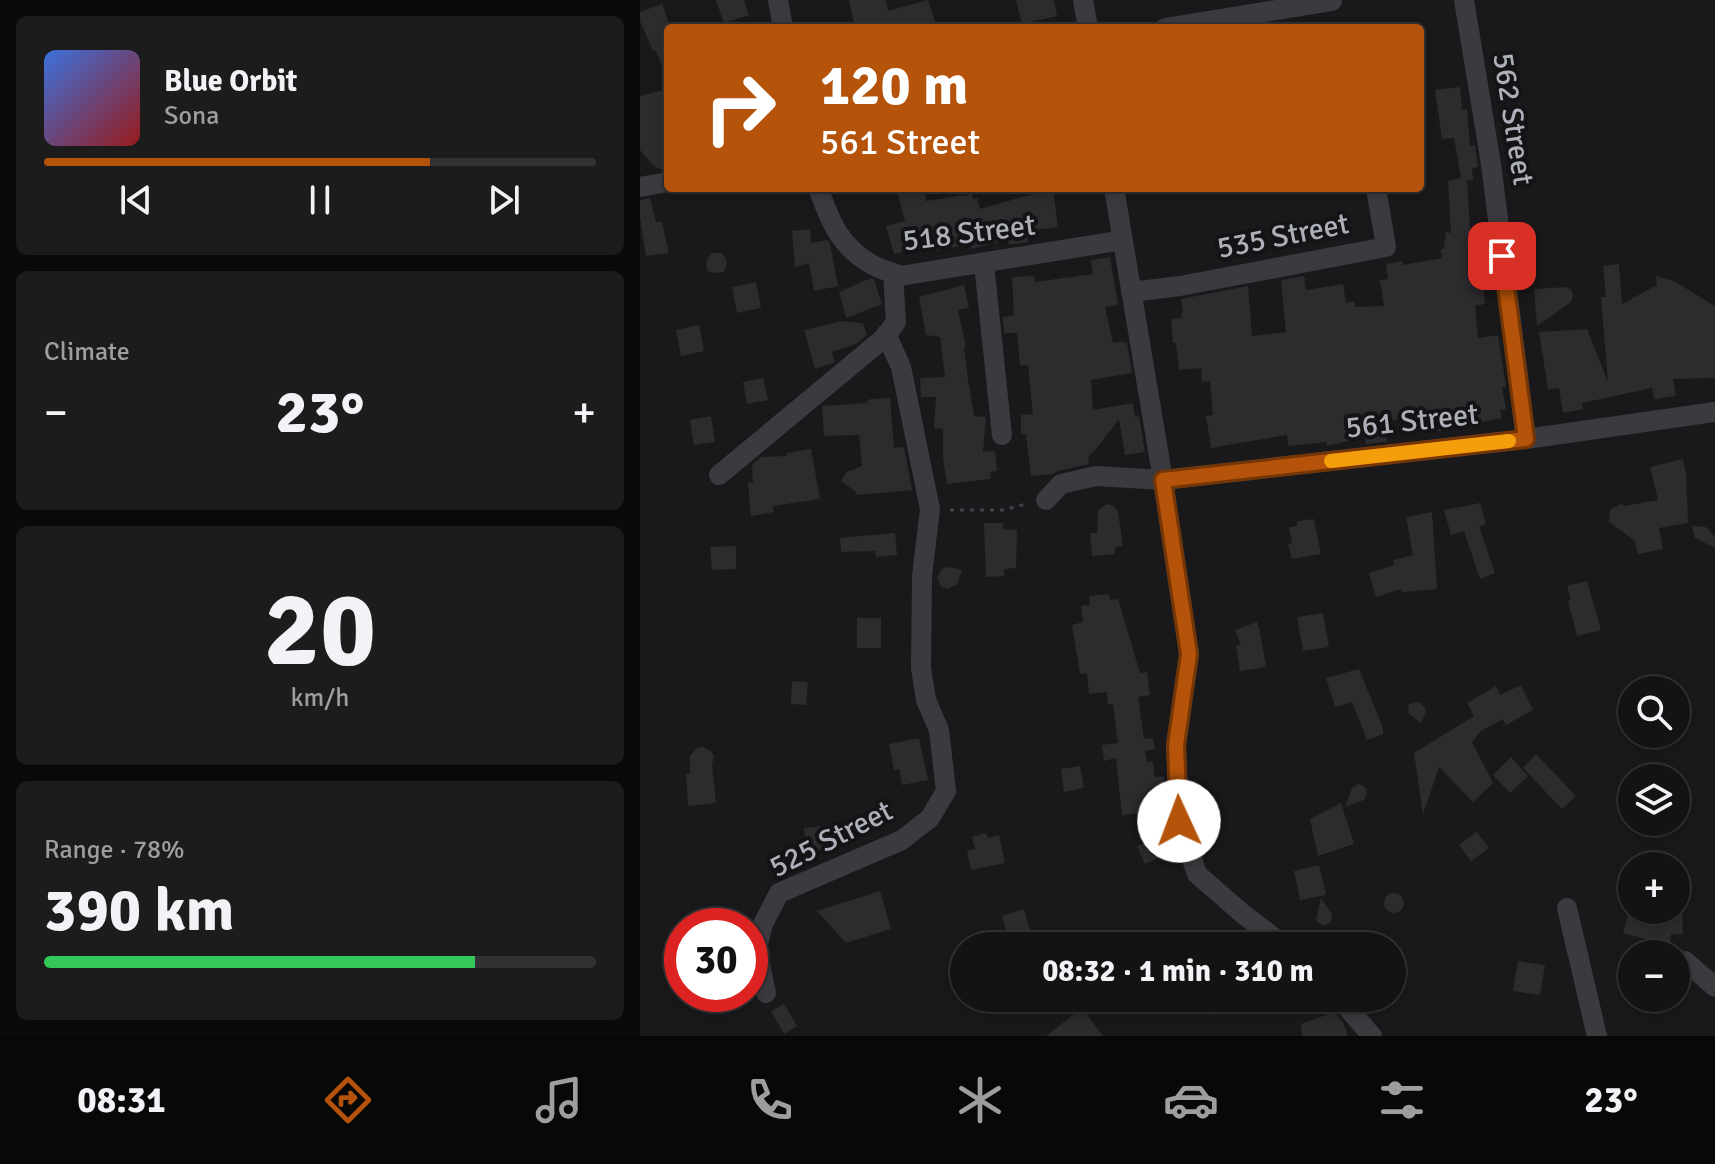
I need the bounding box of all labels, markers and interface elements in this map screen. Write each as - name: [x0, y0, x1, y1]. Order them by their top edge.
- street label: 562 Street: [1484, 50, 1542, 188]
- text: 120 m: [820, 51, 968, 120]
- icon: right: [688, 56, 792, 160]
- text: Blue Orbit: [164, 63, 297, 100]
- text: Sona: [164, 100, 219, 132]
- text: 561 Street: [820, 120, 980, 165]
- icon: previous: [114, 178, 158, 222]
- icon: pause: [298, 178, 342, 222]
- icon: next: [482, 178, 526, 222]
- street label: 535 Street: [1214, 205, 1352, 267]
- street label: 518 Street: [901, 207, 1037, 259]
- pin: [1468, 222, 1536, 290]
- icon: arrive: [1480, 234, 1524, 278]
- text: Climate: [44, 336, 130, 368]
- text: 23°: [276, 376, 364, 450]
- text: −: [44, 386, 68, 440]
- text: +: [572, 386, 596, 440]
- street label: 561 Street: [1344, 396, 1480, 446]
- text: 20: [264, 566, 376, 694]
- map controls: [1618, 676, 1690, 1012]
- button: search: [1618, 676, 1690, 748]
- text: km/h: [291, 682, 349, 714]
- button: layers: [1618, 764, 1690, 836]
- position arrow: [1137, 779, 1221, 863]
- street label: 525 Street: [763, 792, 899, 886]
- text: Range · 78%: [44, 834, 185, 866]
- button: +: [1618, 852, 1690, 924]
- text: 390 km: [44, 874, 234, 948]
- speed limit sign: 30: [664, 908, 768, 1012]
- button: −: [1618, 940, 1690, 1012]
- text: 08:32 · 1 min · 310 m: [1042, 953, 1314, 990]
- icon: directions: [320, 1072, 376, 1128]
- icon: music: [531, 1072, 587, 1128]
- icon: phone: [742, 1072, 798, 1128]
- icon: climate: [952, 1072, 1008, 1128]
- icon: car: [1163, 1072, 1219, 1128]
- icon: filters: [1374, 1072, 1430, 1128]
- text: 08:31: [77, 1078, 166, 1123]
- text: 23°: [1584, 1078, 1638, 1123]

